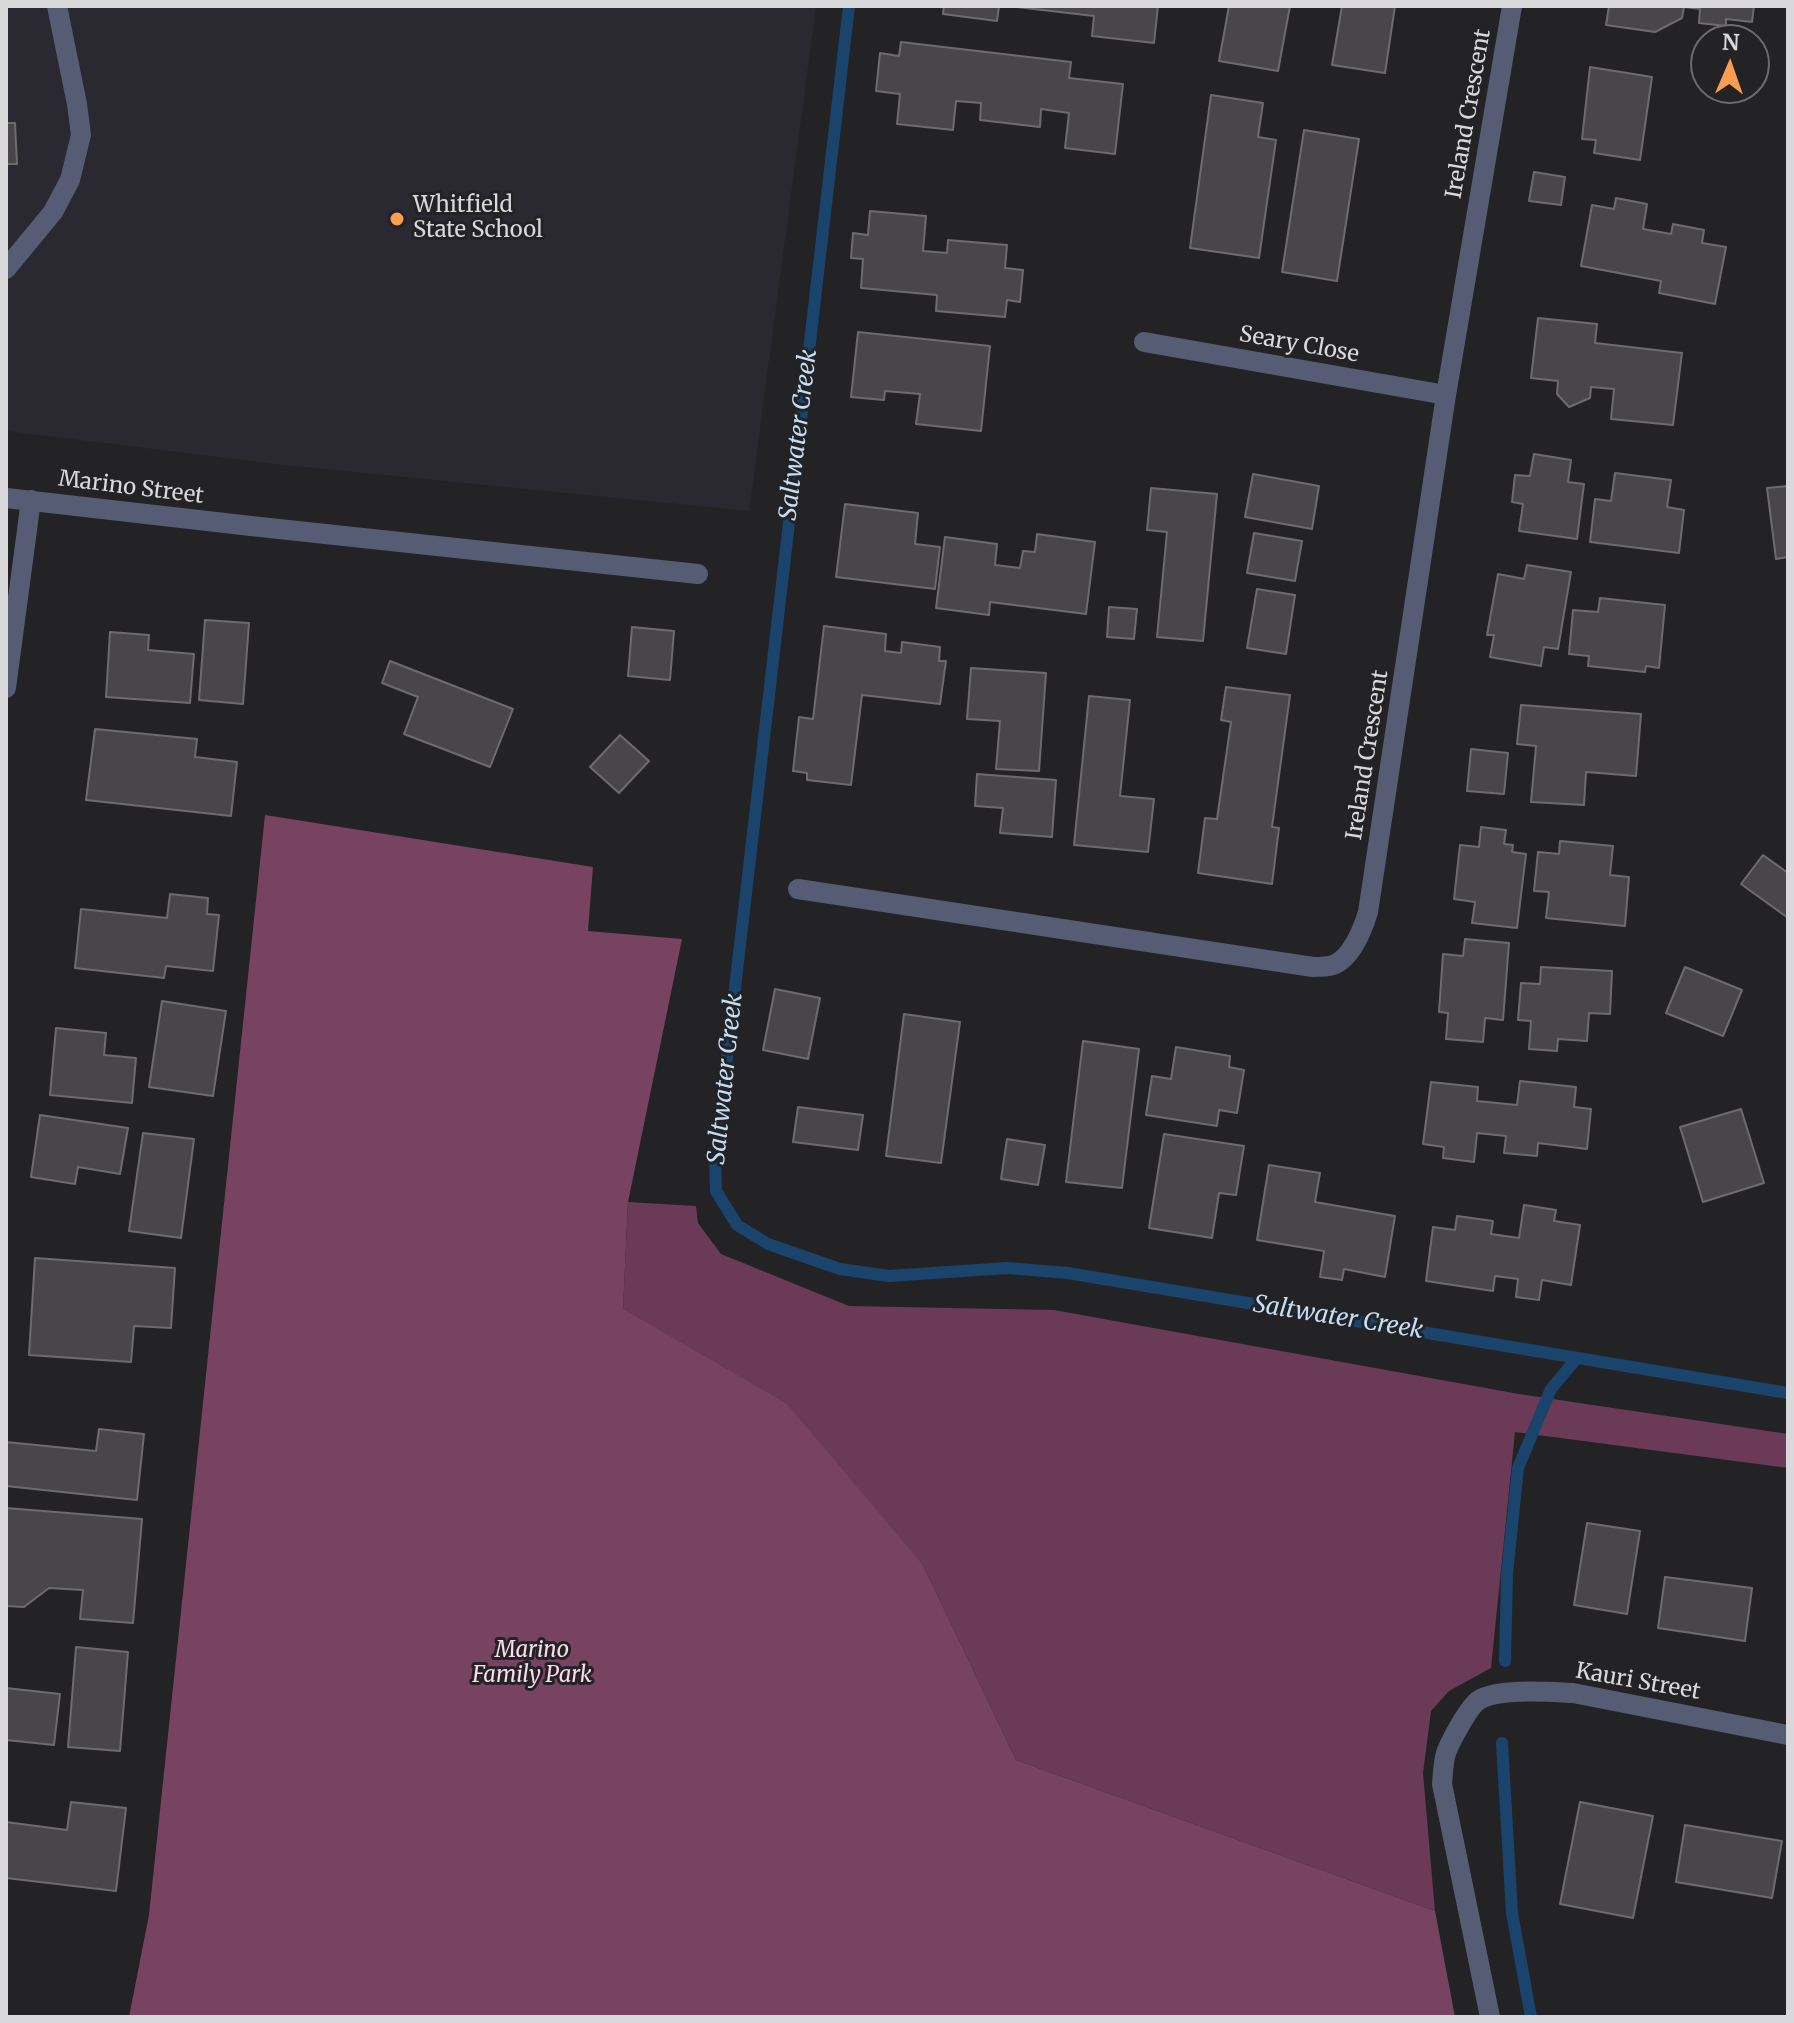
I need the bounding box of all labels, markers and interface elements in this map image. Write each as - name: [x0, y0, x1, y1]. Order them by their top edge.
- north arrow: [1690, 24, 1770, 104]
- street label: Ireland Crescent: [1441, 27, 1497, 201]
- text: N: [1722, 28, 1740, 56]
- place label: Whitfield State School: [413, 193, 543, 244]
- marker: Whitfield State School: [388, 210, 406, 228]
- street label: Seary Close: [1237, 321, 1361, 369]
- water label: Saltwater Creek: [774, 348, 824, 522]
- street label: Marino Street: [57, 466, 205, 510]
- street label: Ireland Crescent: [1342, 668, 1394, 842]
- water label: Saltwater Creek: [703, 992, 749, 1166]
- water label: Saltwater Creek: [1251, 1290, 1425, 1346]
- park label: Marino Family Park: [472, 1638, 592, 1690]
- street label: Kauri Street: [1574, 1658, 1702, 1706]

